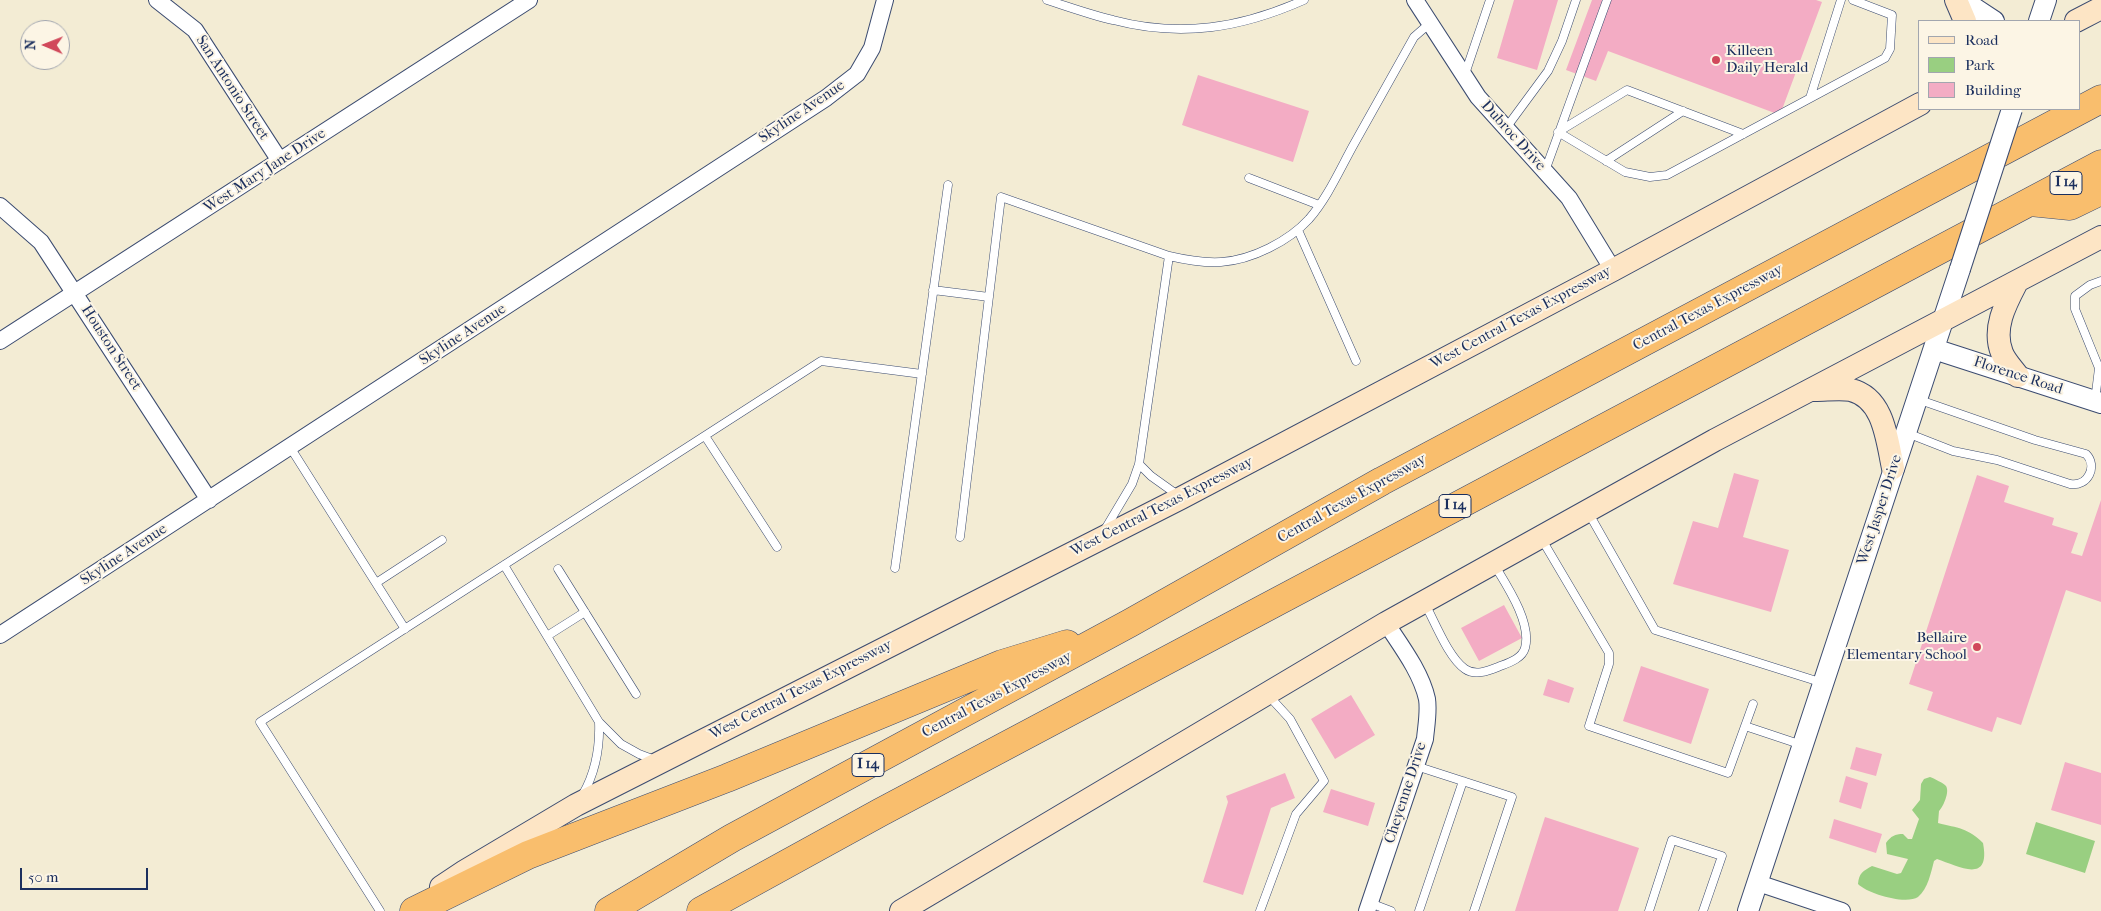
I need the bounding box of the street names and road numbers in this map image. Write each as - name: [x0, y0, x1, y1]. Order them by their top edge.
- street label: San Antonio Street: [191, 32, 273, 144]
- street label: Skyline Avenue: [756, 77, 848, 147]
- street label: Dubroc Drive: [1477, 97, 1549, 175]
- street label: West Mary Jane Drive: [201, 125, 329, 217]
- road number: I 14: [2050, 172, 2082, 194]
- street label: Central Texas Expressway: [1630, 261, 1786, 355]
- street label: West Central Texas Expressway: [1427, 263, 1615, 373]
- street label: Skyline Avenue: [416, 300, 510, 370]
- street label: Houston Street: [77, 302, 145, 394]
- street label: Florence Road: [1971, 353, 2065, 399]
- street label: Central Texas Expressway: [1274, 451, 1430, 547]
- street label: West Central Texas Expressway: [1068, 453, 1256, 561]
- street label: West Jasper Drive: [1854, 453, 1906, 567]
- road number: I 14: [1439, 494, 1471, 518]
- street label: Skyline Avenue: [77, 520, 171, 590]
- street label: West Central Texas Expressway: [707, 636, 895, 744]
- street label: Central Texas Expressway: [919, 648, 1075, 742]
- street label: Cheyenne Drive: [1381, 740, 1431, 846]
- road number: I 14: [852, 754, 884, 776]

